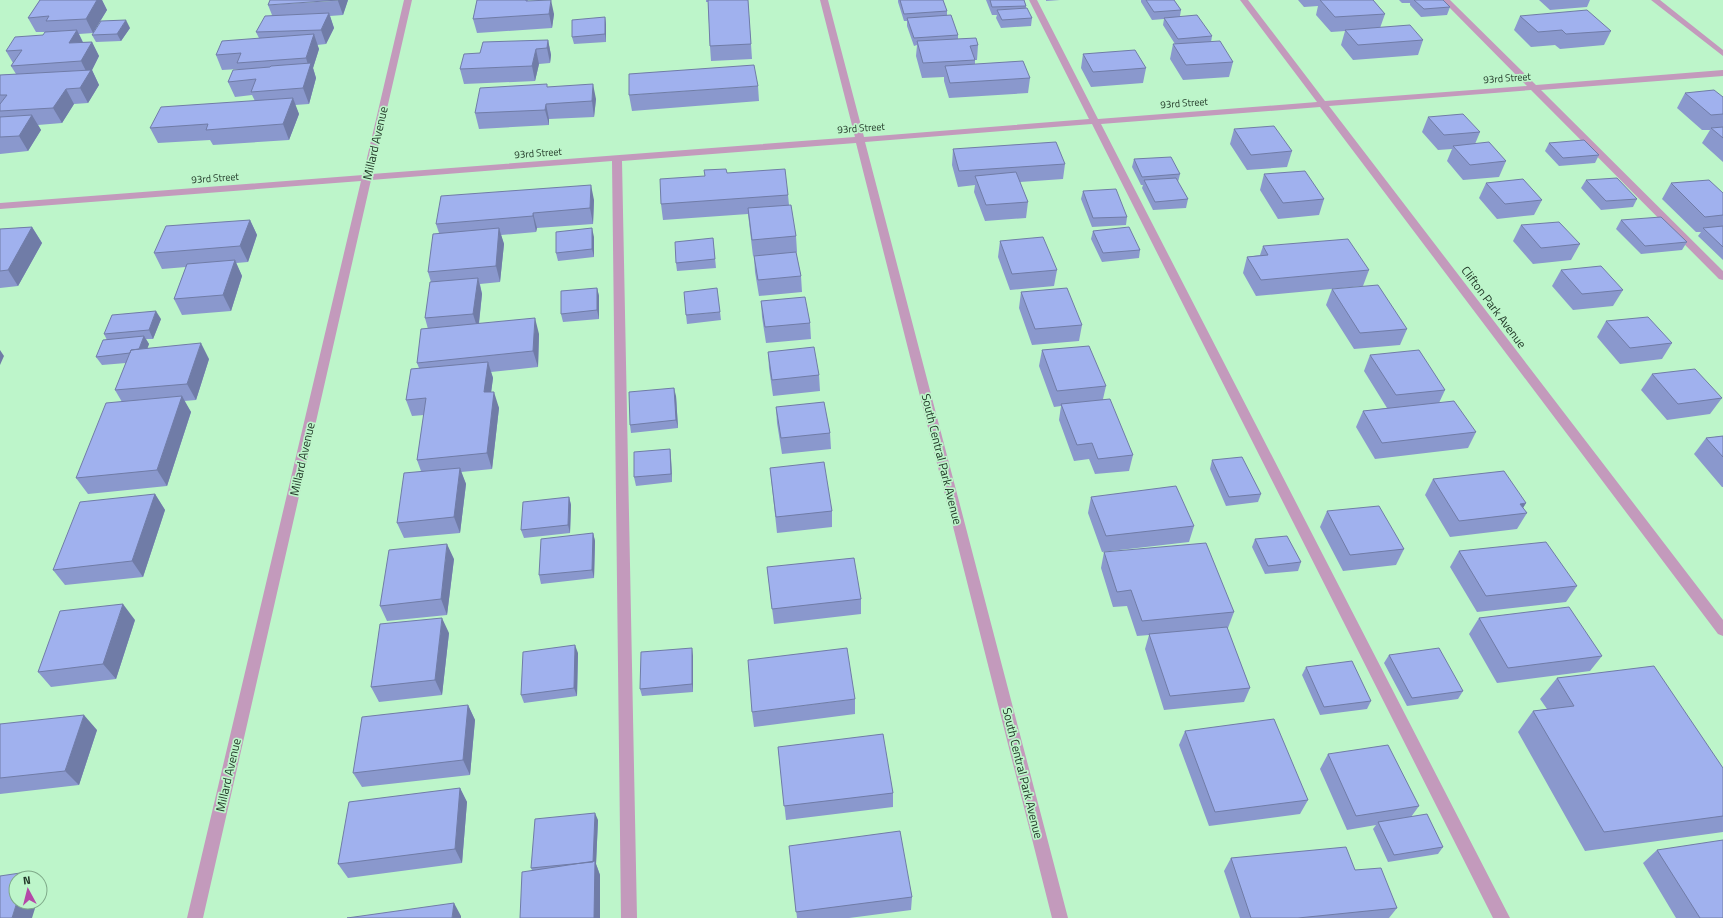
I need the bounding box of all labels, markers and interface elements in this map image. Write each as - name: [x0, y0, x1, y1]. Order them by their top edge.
- street label: 93rd Street: [1483, 69, 1532, 87]
- street label: 93rd Street: [1160, 94, 1209, 112]
- street label: Millard Avenue: [357, 104, 393, 182]
- street label: 93rd Street: [837, 119, 886, 137]
- street label: 93rd Street: [514, 144, 563, 162]
- street label: 93rd Street: [191, 169, 240, 187]
- street label: Clifton Park Avenue: [1457, 262, 1531, 352]
- street label: South Central Park Avenue: [917, 392, 967, 526]
- street label: Millard Avenue: [284, 420, 320, 498]
- street label: South Central Park Avenue: [998, 706, 1048, 840]
- street label: Millard Avenue: [210, 736, 246, 814]
- north arrow: [8, 870, 48, 910]
- text: N: [22, 872, 32, 888]

